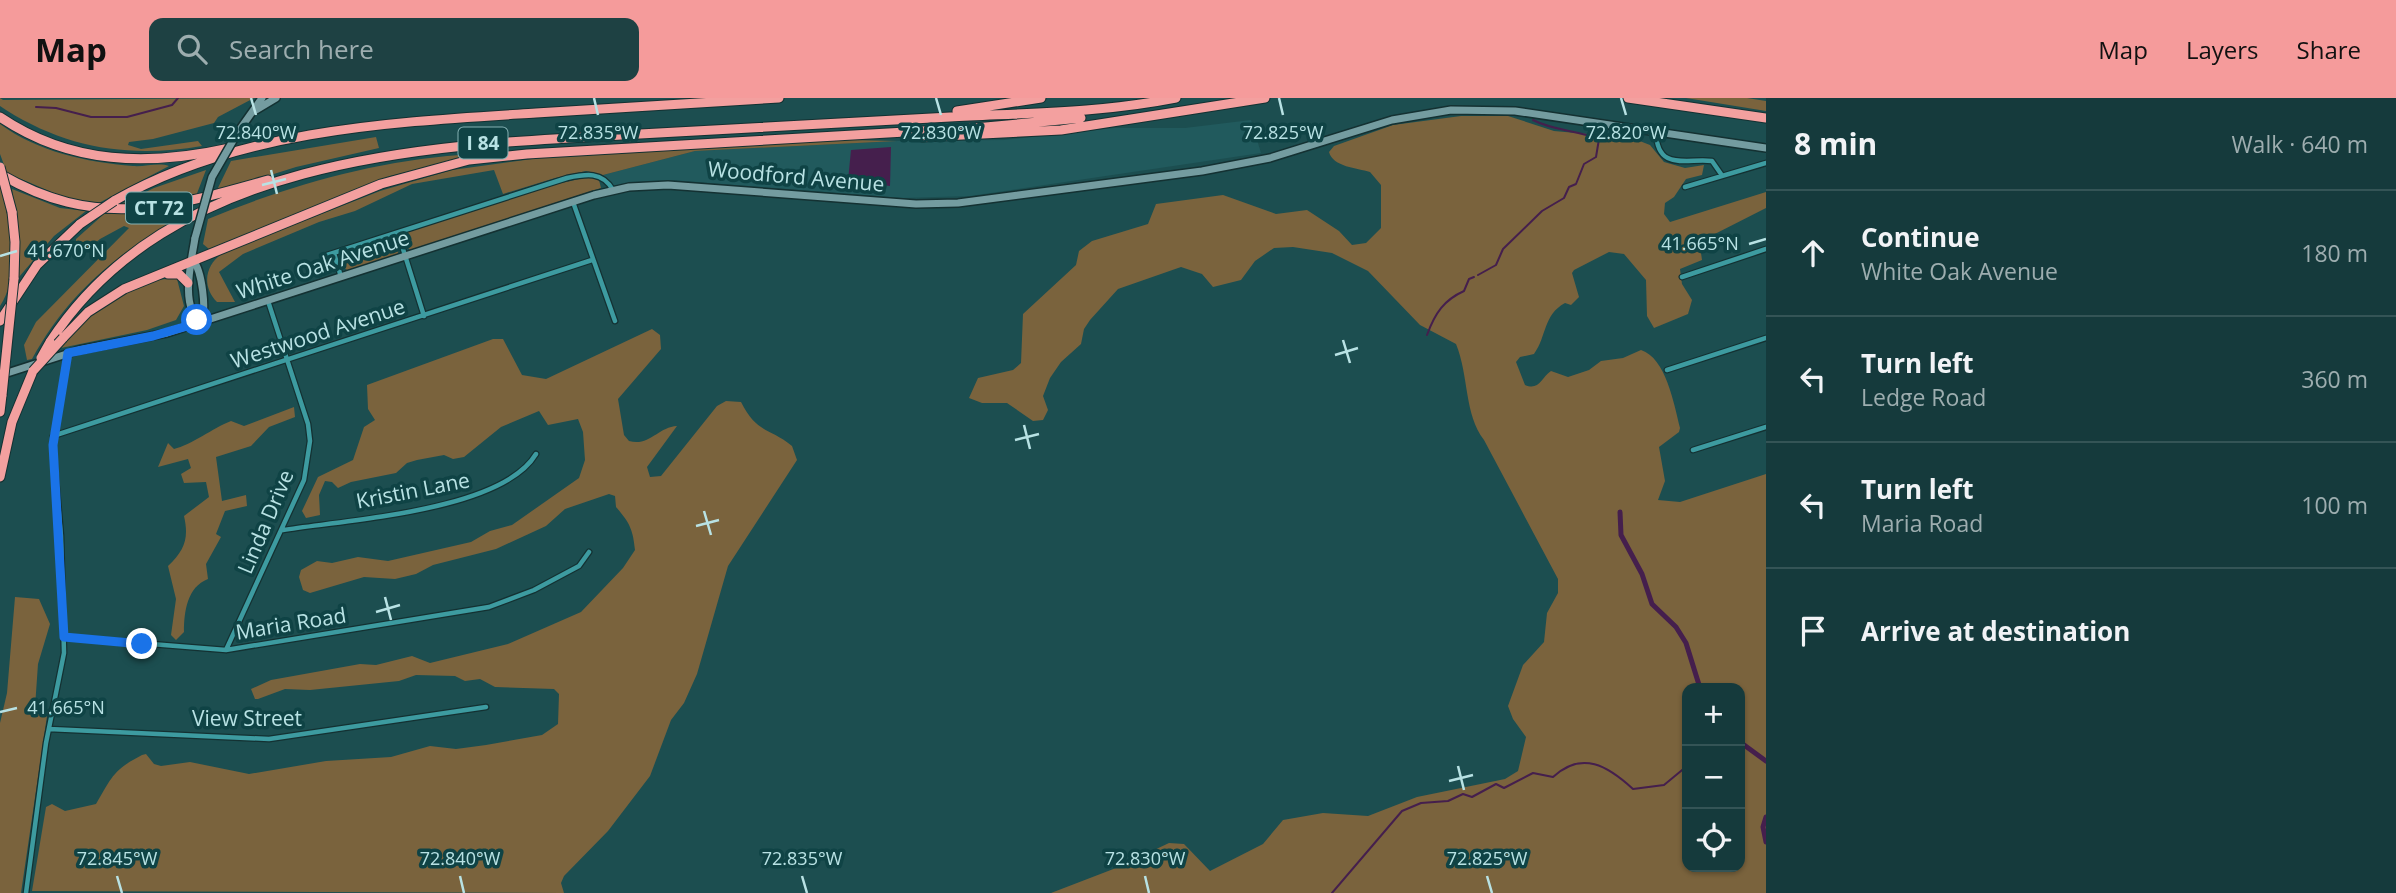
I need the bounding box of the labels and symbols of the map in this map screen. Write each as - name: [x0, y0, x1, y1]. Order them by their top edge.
- text: 72.840°W: [216, 120, 297, 144]
- text: 72.835°W: [558, 120, 639, 144]
- text: 72.830°W: [901, 120, 982, 144]
- text: 72.825°W: [1243, 120, 1324, 144]
- text: 72.820°W: [1586, 120, 1667, 144]
- road number: I 84: [458, 128, 508, 158]
- street label: Woodford Avenue: [707, 154, 886, 198]
- road number: CT 72: [126, 192, 192, 223]
- street label: White Oak Avenue: [233, 223, 413, 305]
- text: 41.665°N: [1661, 231, 1739, 255]
- text: 41.670°N: [27, 238, 105, 262]
- street label: Westwood Avenue: [227, 292, 408, 374]
- route start: [181, 304, 212, 335]
- street label: Linda Drive: [231, 465, 300, 578]
- street label: Kristin Lane: [354, 465, 472, 515]
- street label: Maria Road: [233, 600, 348, 646]
- route end: [126, 628, 157, 659]
- text: 41.665°N: [27, 695, 105, 719]
- street label: View Street: [192, 704, 302, 732]
- text: 72.845°W: [77, 846, 158, 870]
- text: 72.840°W: [420, 846, 501, 870]
- text: 72.835°W: [762, 846, 843, 870]
- text: 72.830°W: [1105, 846, 1186, 870]
- text: 72.825°W: [1447, 846, 1528, 870]

